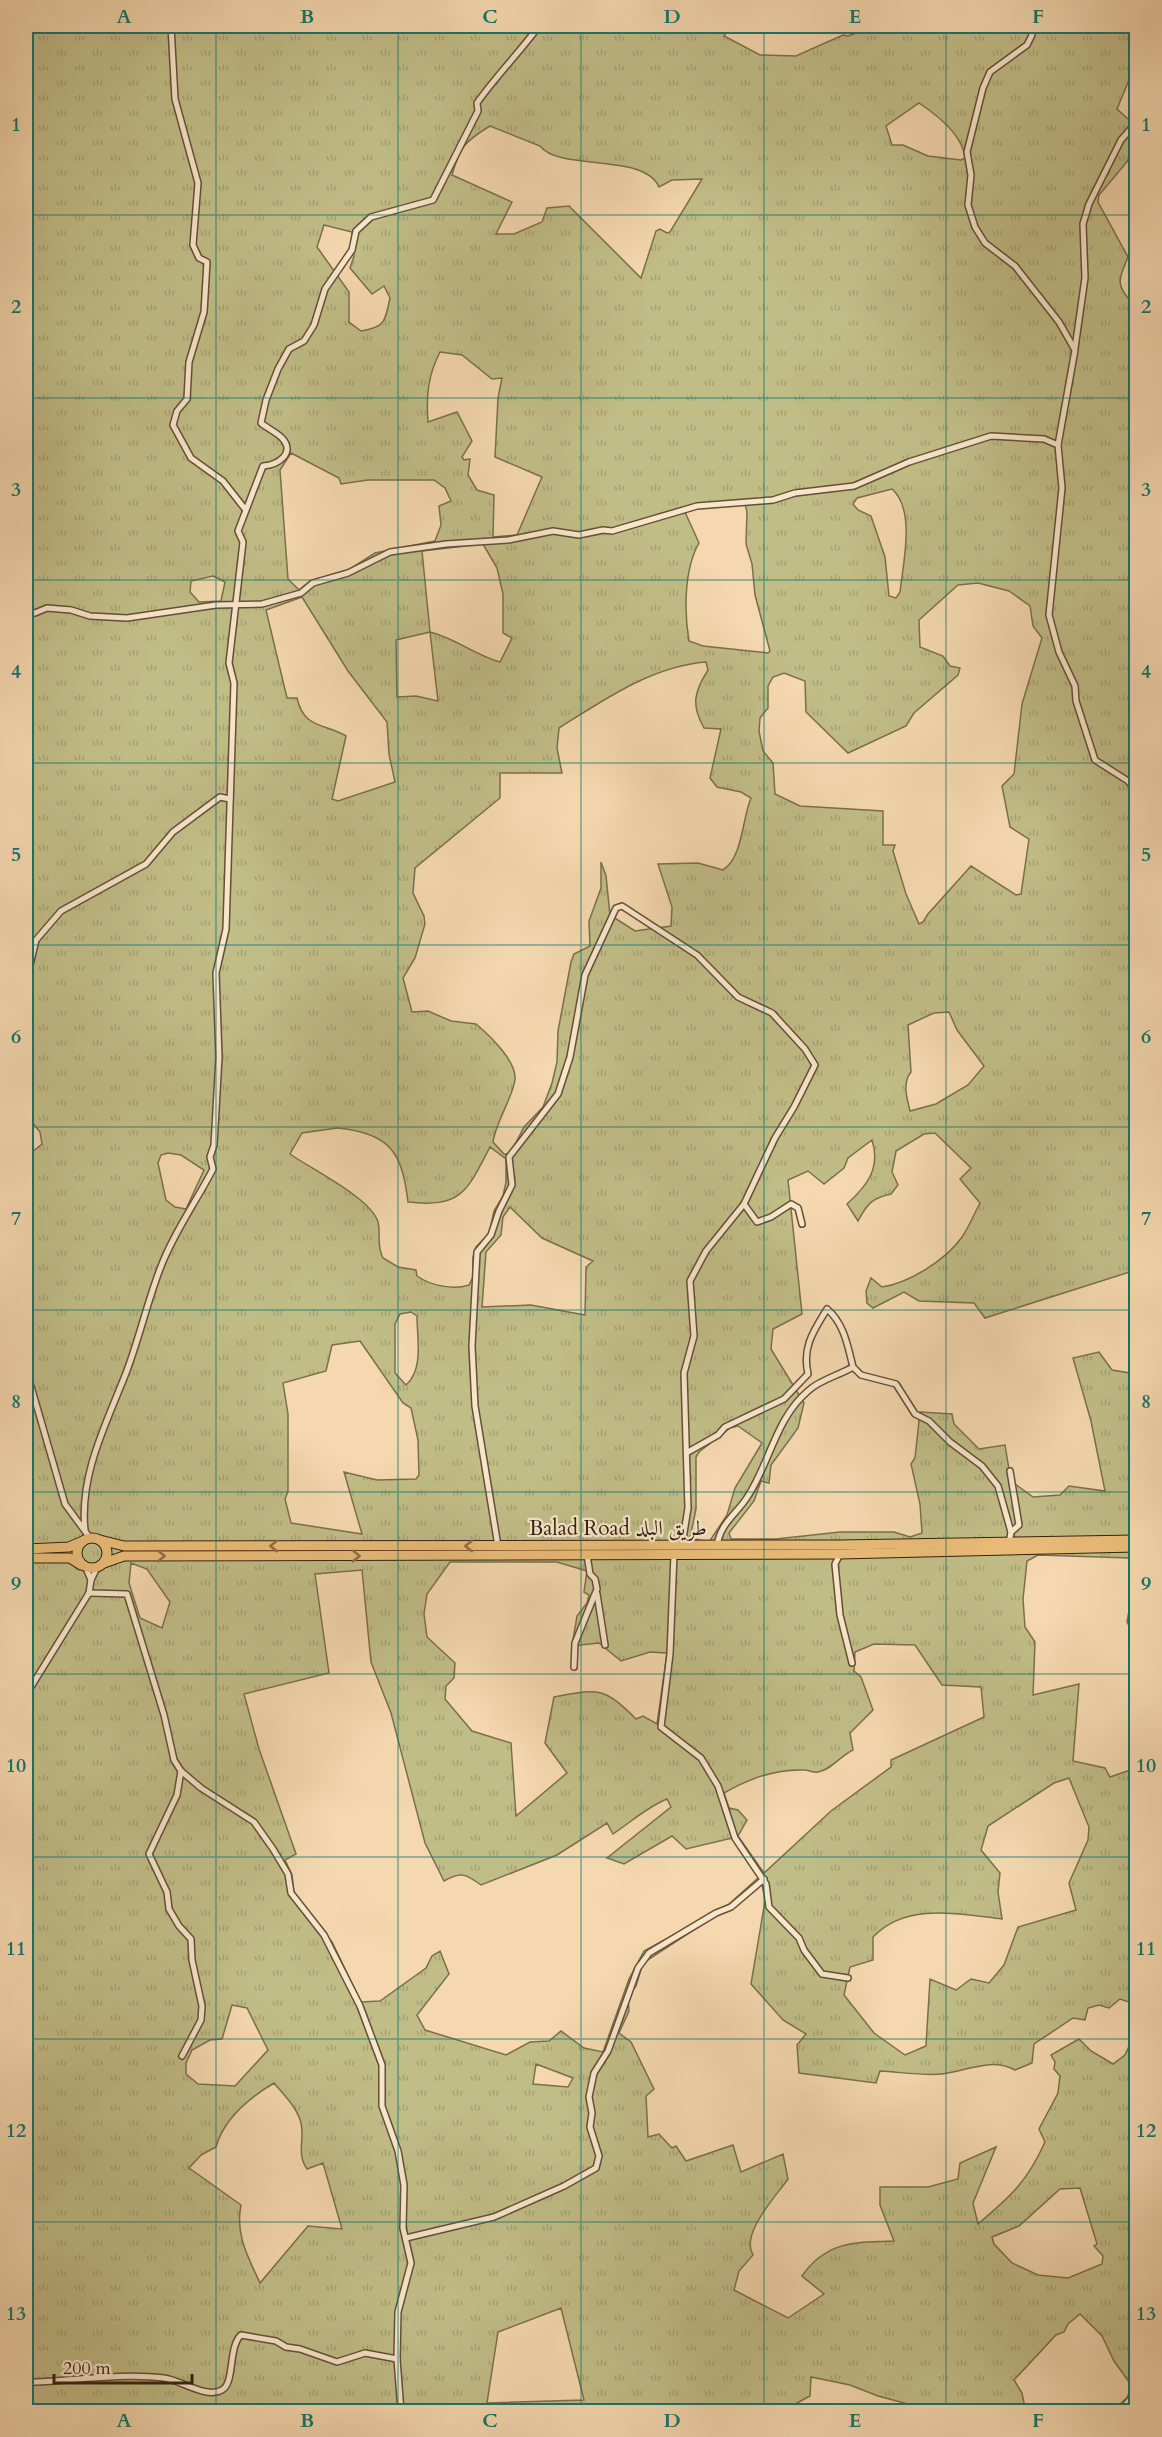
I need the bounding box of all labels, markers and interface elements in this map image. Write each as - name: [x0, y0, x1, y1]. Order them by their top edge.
- text: A: [116, 3, 132, 30]
- text: B: [300, 3, 314, 30]
- text: C: [482, 3, 498, 30]
- text: D: [663, 3, 681, 30]
- text: E: [849, 3, 861, 30]
- text: F: [1032, 3, 1044, 30]
- text: 1: [11, 111, 21, 138]
- text: 1: [1141, 111, 1151, 138]
- text: 2: [11, 293, 21, 320]
- text: 2: [1141, 293, 1151, 320]
- text: 3: [11, 476, 21, 503]
- text: 3: [1141, 476, 1151, 503]
- text: 4: [11, 658, 21, 685]
- text: 4: [1141, 658, 1151, 685]
- text: 5: [11, 841, 21, 868]
- text: 5: [1141, 841, 1151, 868]
- text: 6: [11, 1023, 21, 1050]
- text: 6: [1141, 1023, 1151, 1050]
- text: 7: [11, 1205, 21, 1232]
- text: 7: [1141, 1205, 1151, 1232]
- text: 8: [11, 1388, 21, 1415]
- text: 8: [1141, 1388, 1151, 1415]
- street label: Balad Road طريق البلد: [529, 1514, 707, 1543]
- one-way arrow: [270, 1540, 279, 1552]
- one-way arrow: [465, 1540, 474, 1552]
- one-way arrow: [157, 1550, 166, 1562]
- one-way arrow: [352, 1550, 361, 1562]
- text: 9: [11, 1570, 21, 1597]
- text: 9: [1141, 1570, 1151, 1597]
- text: 10: [6, 1752, 26, 1779]
- text: 10: [1136, 1752, 1156, 1779]
- text: 11: [6, 1935, 26, 1962]
- text: 11: [1136, 1935, 1156, 1962]
- text: 12: [6, 2117, 26, 2144]
- text: 12: [1136, 2117, 1156, 2144]
- text: 13: [6, 2300, 26, 2327]
- text: 13: [1136, 2300, 1156, 2327]
- scale bar: [54, 2347, 192, 2385]
- text: 200 m: [63, 2356, 111, 2381]
- text: A: [116, 2407, 132, 2434]
- text: B: [300, 2407, 314, 2434]
- text: C: [482, 2407, 498, 2434]
- text: D: [663, 2407, 681, 2434]
- text: E: [849, 2407, 861, 2434]
- text: F: [1032, 2407, 1044, 2434]

